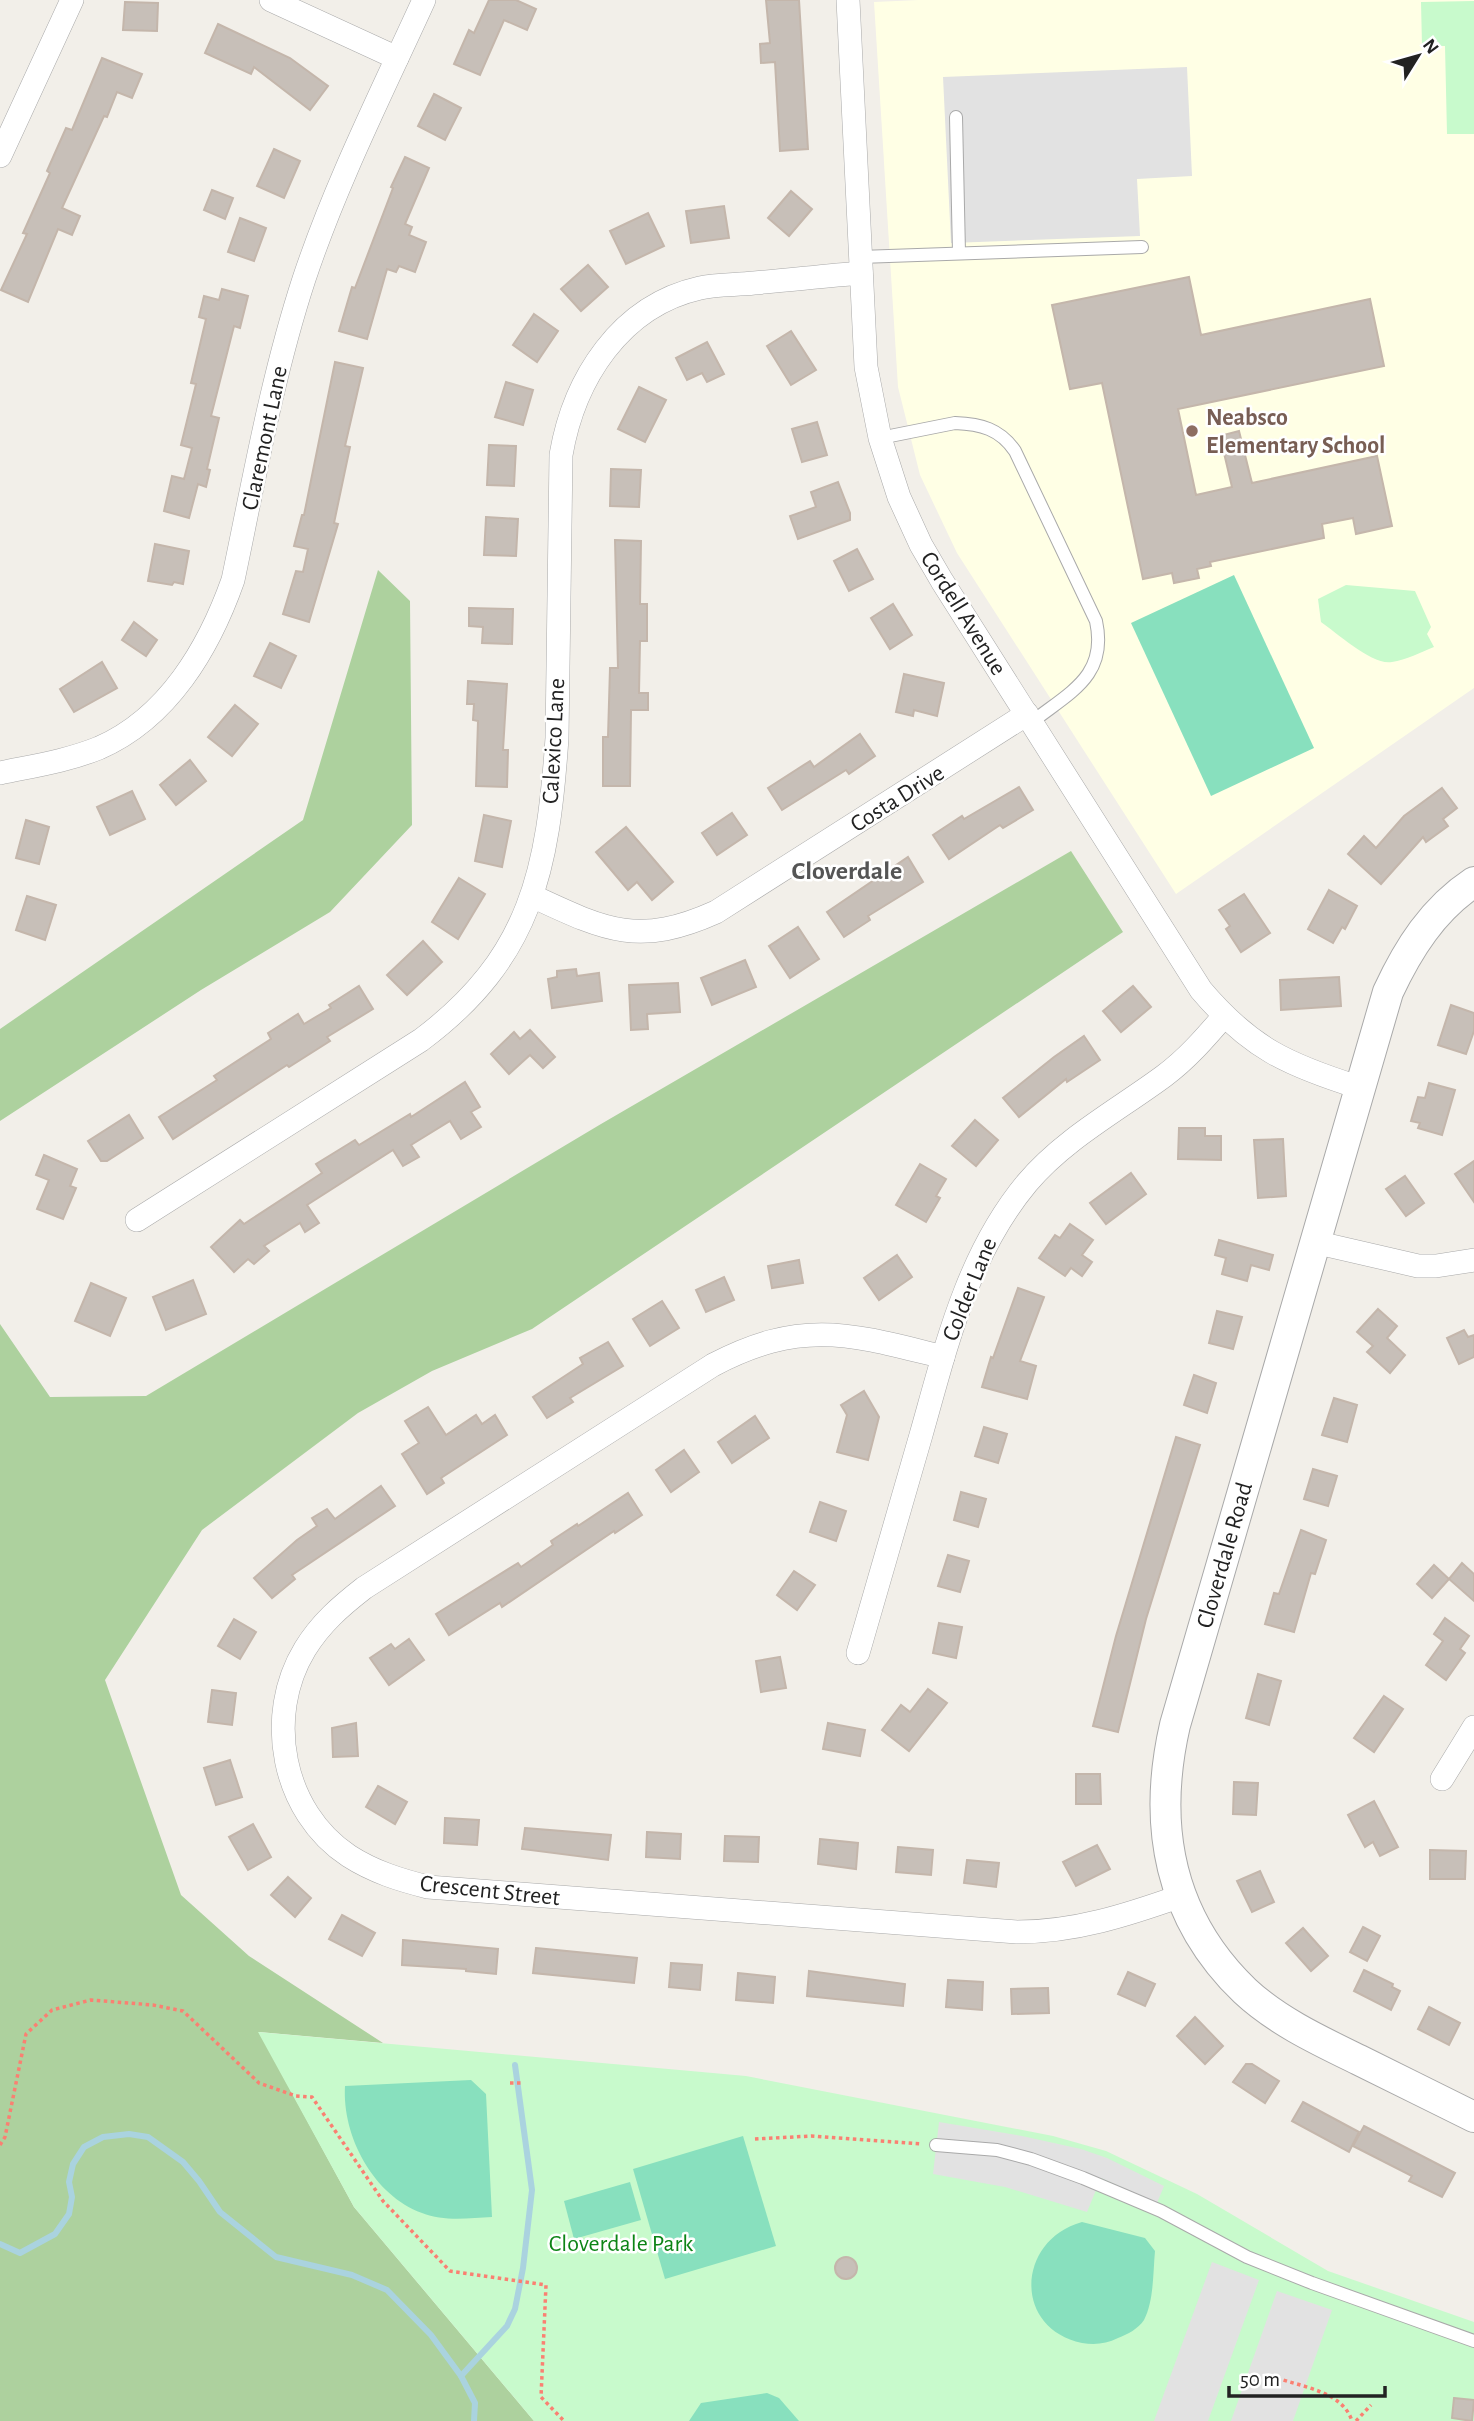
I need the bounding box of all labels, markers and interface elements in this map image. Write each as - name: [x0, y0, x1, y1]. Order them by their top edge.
- north arrow: [1383, 21, 1453, 91]
- text: N: [1419, 36, 1442, 58]
- street label: Claremont Lane: [238, 364, 292, 513]
- place label: Neabsco Elementary School: [1206, 406, 1385, 458]
- marker: Neabsco Elementary School: [1184, 423, 1200, 439]
- street label: Cordell Avenue: [916, 548, 1011, 679]
- street label: Calexico Lane: [539, 677, 569, 805]
- street label: Costa Drive: [847, 761, 949, 837]
- district label: Cloverdale: [792, 858, 902, 884]
- street label: Colder Lane: [938, 1234, 1002, 1344]
- street label: Cloverdale Road: [1193, 1480, 1257, 1631]
- street label: Crescent Street: [419, 1872, 561, 1910]
- park label: Cloverdale Park: [549, 2232, 693, 2256]
- scale bar: [1229, 2354, 1385, 2398]
- text: 50 m: [1240, 2369, 1280, 2390]

